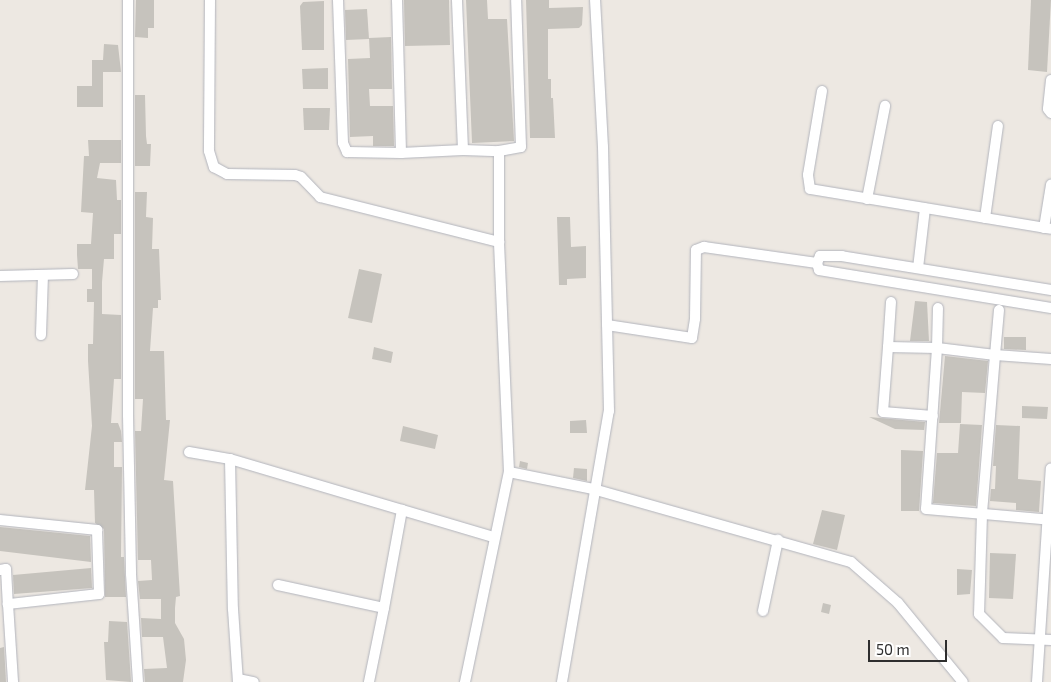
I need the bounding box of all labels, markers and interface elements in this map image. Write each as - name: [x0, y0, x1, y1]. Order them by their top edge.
- scale bar: [871, 630, 950, 662]
- text: 50 m: [876, 640, 910, 658]

